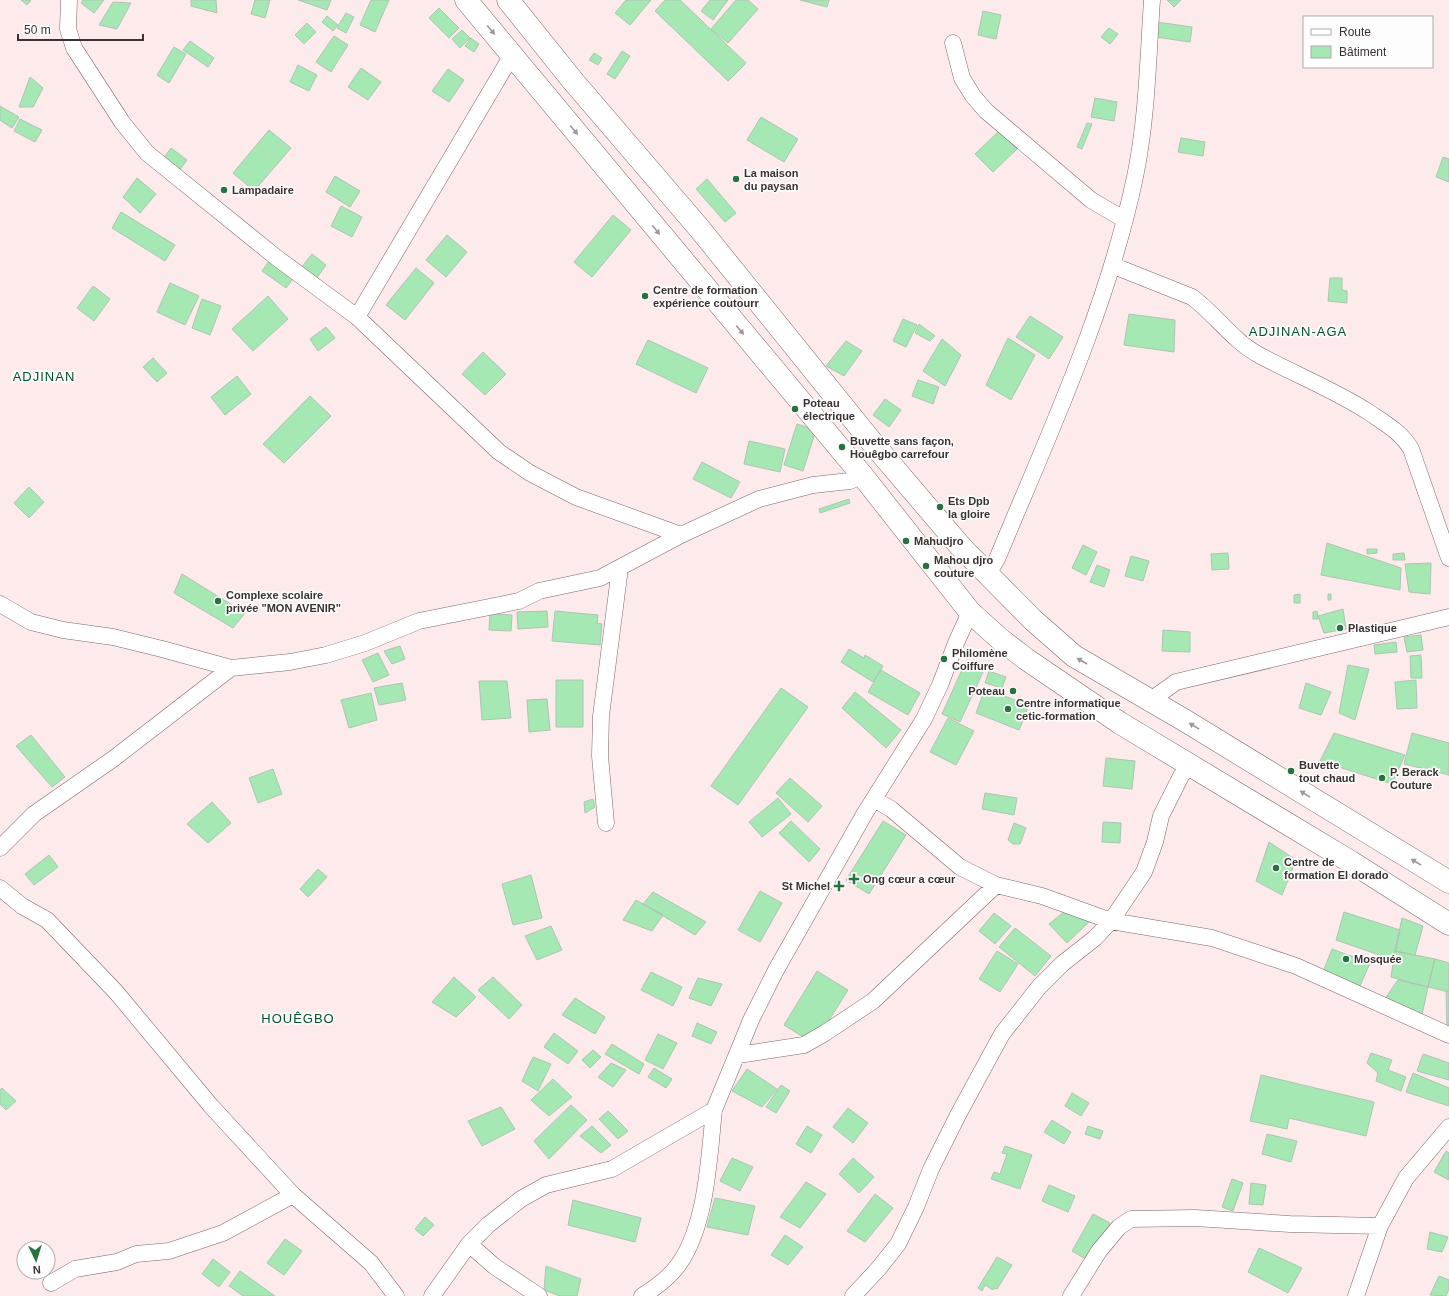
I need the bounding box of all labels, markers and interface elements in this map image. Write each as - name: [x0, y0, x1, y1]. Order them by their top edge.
- scale bar: [18, 16, 143, 42]
- legend: [1303, 16, 1433, 68]
- text: 50 m: [24, 23, 51, 37]
- one-way arrow: [486, 24, 495, 35]
- text: Route: [1339, 25, 1371, 39]
- text: Bâtiment: [1339, 45, 1387, 59]
- one-way arrow: [570, 124, 579, 135]
- place label: La maison du paysan: [744, 167, 799, 192]
- marker: La maison du paysan: [731, 174, 741, 184]
- place label: Lampadaire: [232, 184, 294, 196]
- marker: Lampadaire: [219, 185, 229, 195]
- one-way arrow: [652, 225, 661, 236]
- place label: Centre de formation expérience coutourr: [653, 284, 759, 309]
- marker: Centre de formation expérience coutourr: [640, 291, 650, 301]
- district label: ADJINAN-AGA: [1249, 324, 1347, 339]
- one-way arrow: [735, 325, 744, 335]
- district label: ADJINAN: [13, 369, 75, 384]
- place label: Poteau électrique: [803, 397, 855, 422]
- marker: Poteau électrique: [790, 404, 800, 414]
- place label: Buvette sans façon, Houêgbo carrefour: [850, 435, 954, 460]
- marker: Buvette sans façon, Houêgbo carrefour: [837, 442, 847, 452]
- place label: Ets Dpb la gloire: [948, 495, 990, 520]
- marker: Ets Dpb la gloire: [935, 502, 945, 512]
- place label: Mahudjro: [914, 535, 964, 547]
- marker: Mahudjro: [901, 536, 911, 546]
- place label: Mahou djro couture: [934, 554, 994, 579]
- marker: Mahou djro couture: [921, 561, 931, 571]
- place label: Complexe scolaire privée "MON AVENIR": [226, 589, 341, 614]
- marker: Complexe scolaire privée "MON AVENIR": [213, 596, 223, 606]
- place label: Plastique: [1348, 622, 1397, 634]
- marker: Plastique: [1335, 623, 1345, 633]
- place label: Philomène Coiffure: [952, 647, 1008, 672]
- marker: Philomène Coiffure: [939, 654, 949, 664]
- one-way arrow: [1076, 657, 1088, 664]
- place label: Poteau: [968, 685, 1005, 697]
- marker: Poteau: [1008, 686, 1018, 696]
- place label: Centre informatique cetic-formation: [1016, 697, 1121, 722]
- marker: Centre informatique cetic-formation: [1003, 704, 1013, 714]
- one-way arrow: [1188, 723, 1200, 730]
- place label: Buvette tout chaud: [1299, 759, 1355, 784]
- marker: Buvette tout chaud: [1286, 766, 1296, 776]
- place label: P. Berack Couture: [1390, 766, 1440, 791]
- marker: P. Berack Couture: [1377, 773, 1387, 783]
- one-way arrow: [1300, 790, 1310, 798]
- place label: Centre de formation El dorado: [1284, 856, 1389, 881]
- one-way arrow: [1410, 858, 1422, 865]
- marker: Centre de formation El dorado: [1271, 863, 1281, 873]
- marker: Ong cœur a cœur: [848, 873, 860, 885]
- place label: Ong cœur a cœur: [863, 873, 956, 885]
- place label: St Michel: [782, 880, 830, 892]
- marker: St Michel: [833, 880, 845, 892]
- place label: Mosquée: [1354, 953, 1402, 965]
- marker: Mosquée: [1341, 954, 1351, 964]
- district label: HOUÊGBO: [261, 1011, 335, 1026]
- north arrow: [16, 1240, 56, 1280]
- text: N: [32, 1264, 41, 1276]

